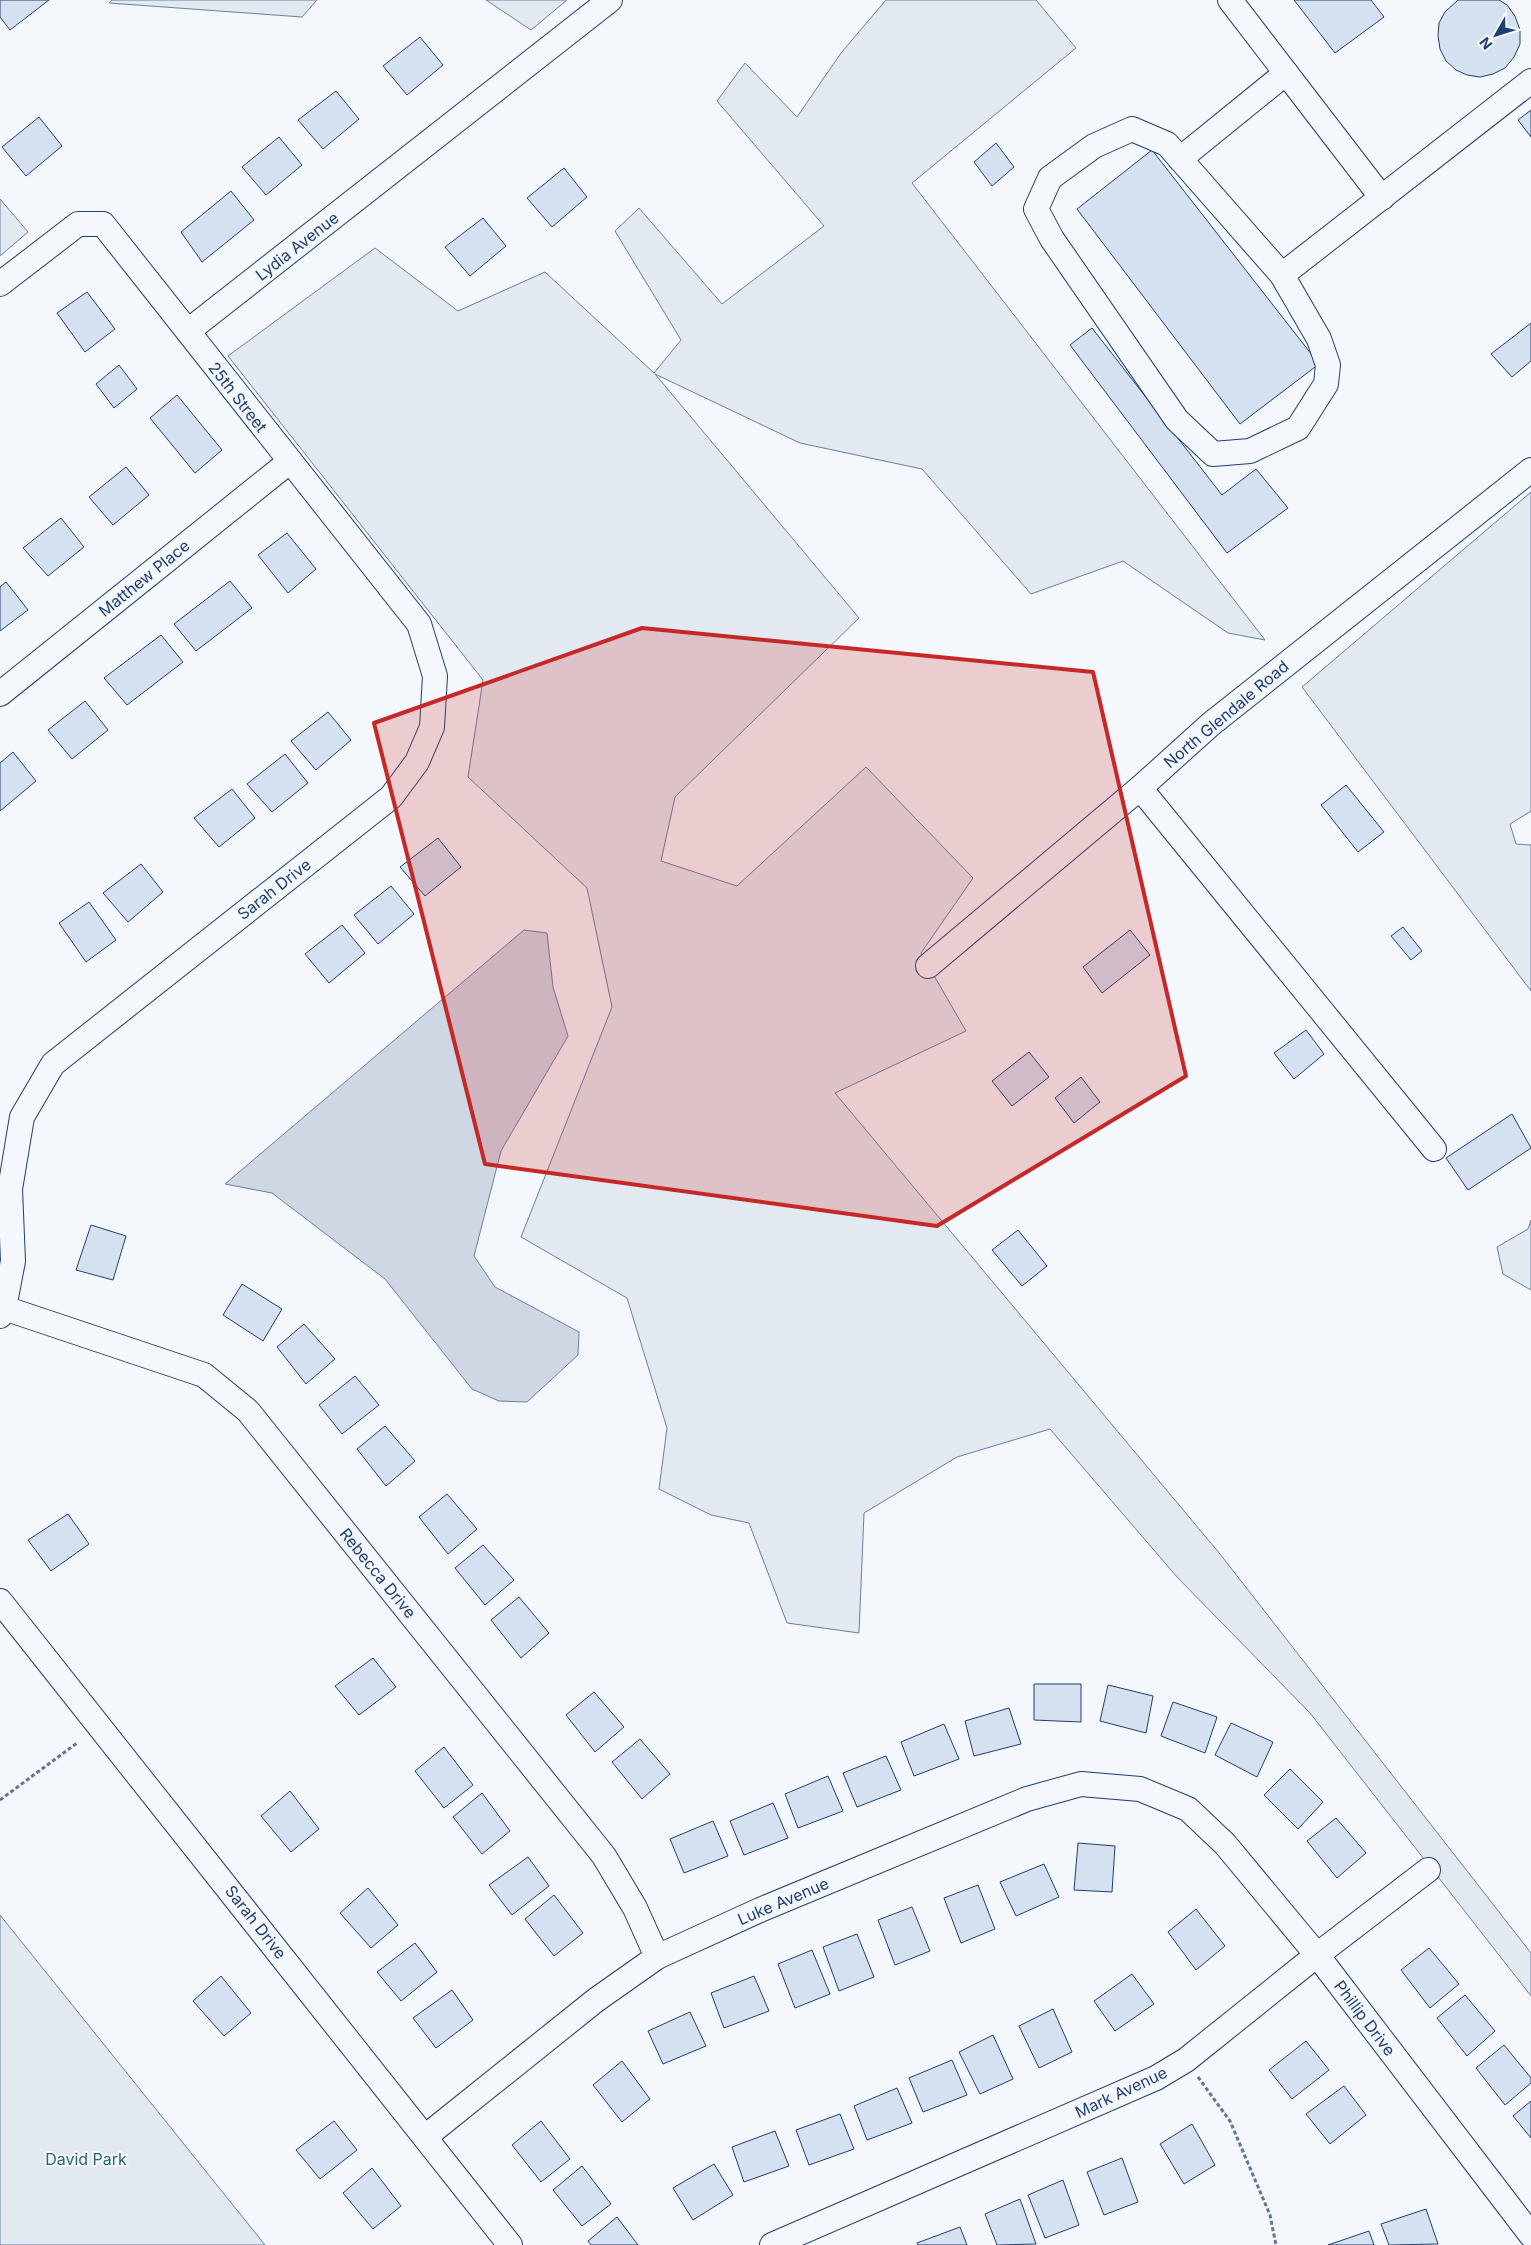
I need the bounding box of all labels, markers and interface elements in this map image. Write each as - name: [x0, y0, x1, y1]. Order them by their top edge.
- north arrow: [1471, 10, 1521, 60]
- text: N: [1476, 34, 1495, 53]
- street label: Lydia Avenue: [251, 207, 343, 285]
- street label: 25th Street: [204, 358, 272, 436]
- street label: Matthew Place: [95, 535, 193, 621]
- street label: North Glendale Road: [1160, 656, 1292, 772]
- street label: Sarah Drive: [233, 854, 315, 924]
- street label: Rebecca Drive: [336, 1524, 420, 1622]
- street label: Luke Avenue: [734, 1873, 832, 1929]
- street label: Sarah Drive: [221, 1881, 291, 1963]
- street label: Phillip Drive: [1330, 1976, 1400, 2060]
- street label: Mark Avenue: [1072, 2062, 1170, 2122]
- park label: David Park: [45, 2149, 127, 2169]

